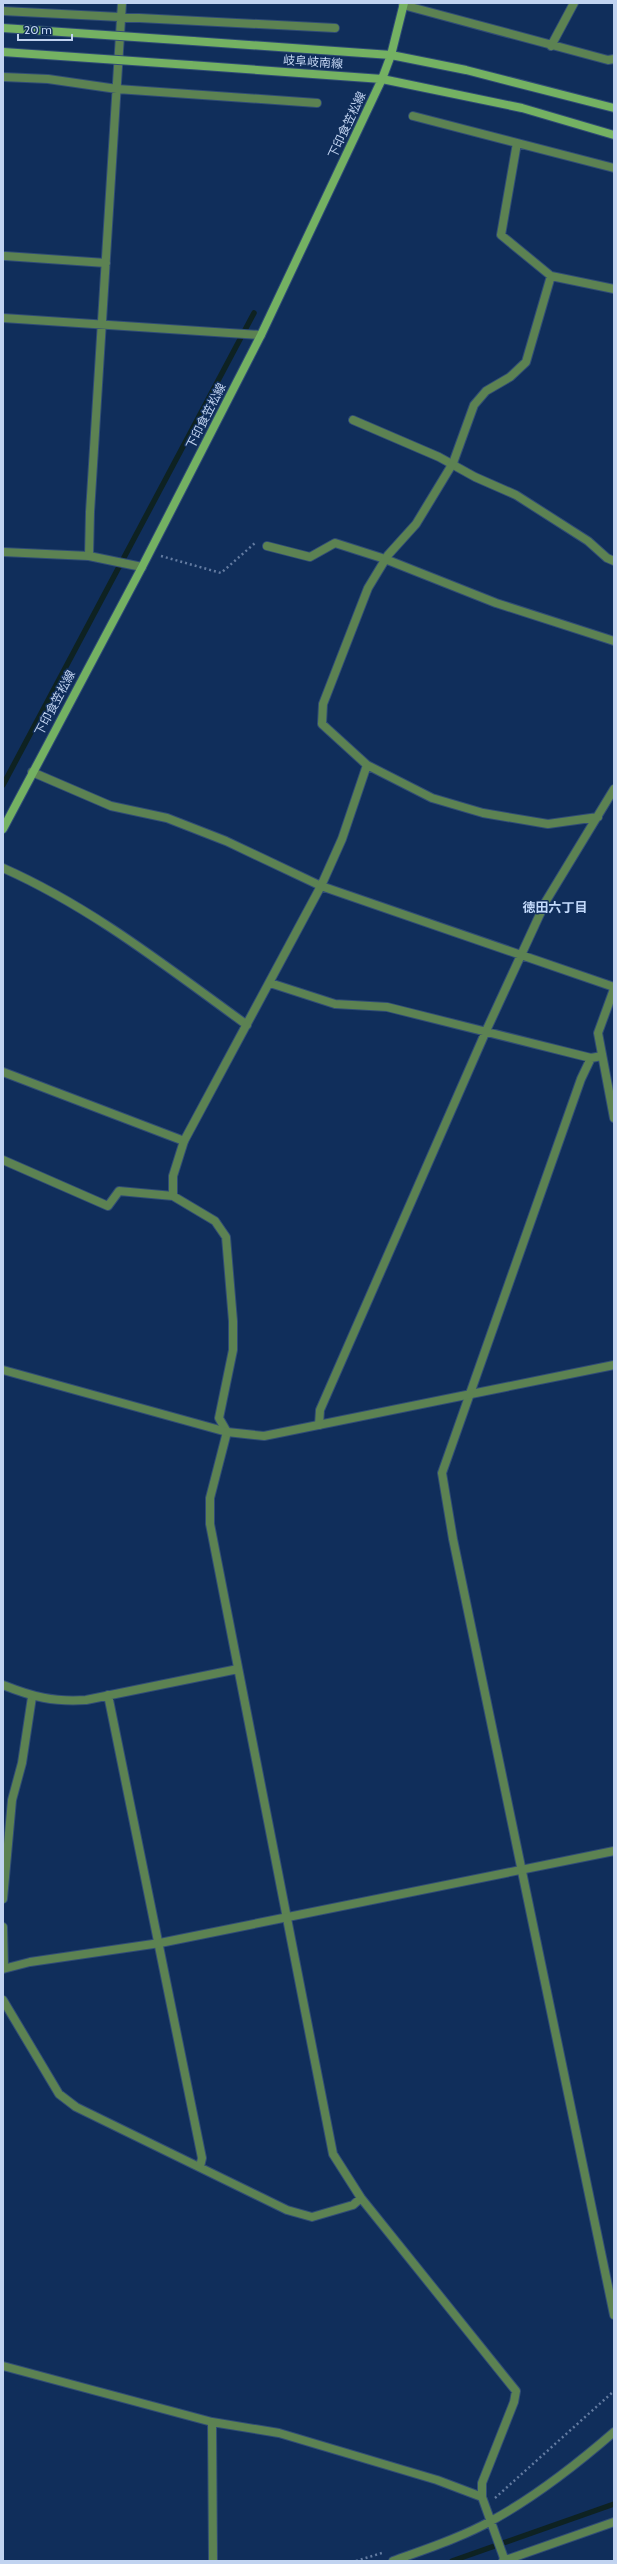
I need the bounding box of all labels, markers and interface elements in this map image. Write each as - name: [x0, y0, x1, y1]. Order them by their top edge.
- scale bar: [18, 16, 72, 42]
- text: 20 m: [24, 22, 52, 37]
- street label: 岐阜岐南線: [283, 52, 343, 71]
- street label: 下印食笠松線: [325, 89, 369, 161]
- street label: 下印食笠松線: [183, 380, 229, 451]
- street label: 下印食笠松線: [31, 667, 78, 738]
- district label: 徳田六丁目: [522, 899, 588, 915]

